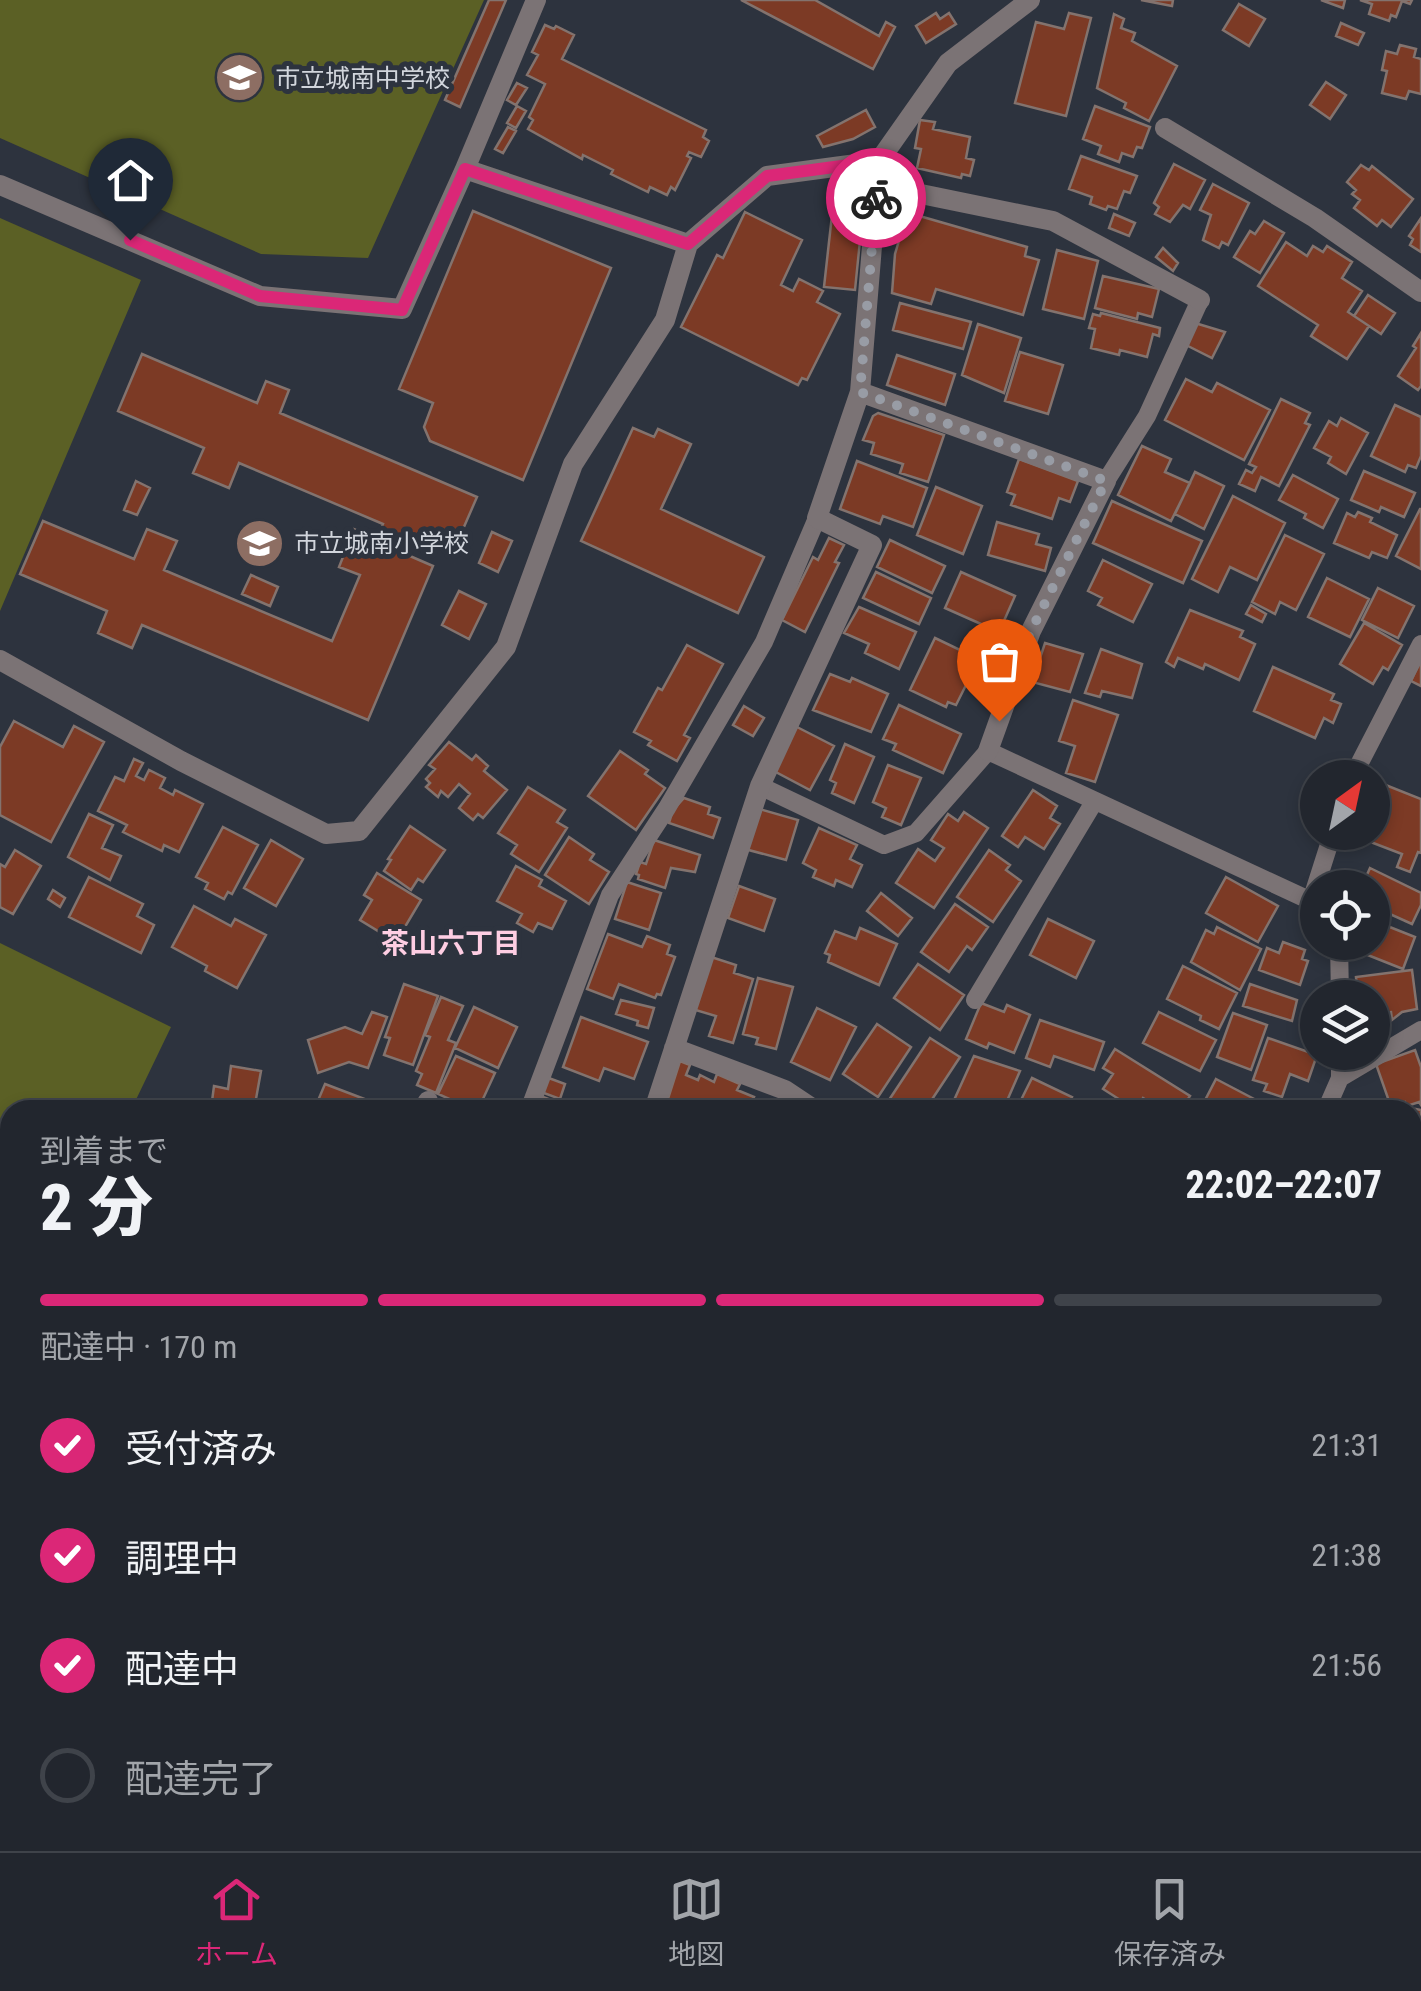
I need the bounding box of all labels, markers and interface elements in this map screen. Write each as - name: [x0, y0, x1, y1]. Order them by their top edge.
- school or university icon: 市立城南中学校: [214, 52, 266, 104]
- place label: 市立城南中学校: [275, 64, 450, 93]
- pin: [88, 138, 173, 241]
- courier: [826, 148, 926, 248]
- icon: home: [103, 153, 158, 208]
- icon: bike: [849, 171, 904, 226]
- school or university icon: 市立城南小学校: [233, 517, 285, 569]
- place label: 市立城南小学校: [294, 529, 469, 558]
- pin: [957, 619, 1042, 722]
- icon: bag: [972, 634, 1027, 689]
- north arrow: [1300, 760, 1390, 850]
- map controls: [1300, 760, 1390, 1070]
- button: locate: [1300, 870, 1390, 960]
- district label: 茶山六丁目: [381, 927, 521, 960]
- button: layers: [1300, 980, 1390, 1070]
- text: 到着まで: [40, 1132, 168, 1170]
- text: 22:02–22:07: [1185, 1163, 1382, 1207]
- text: 2 分: [40, 1170, 153, 1246]
- text: 配達中 · 170 m: [40, 1328, 237, 1366]
- icon: check: [40, 1418, 95, 1473]
- text: 21:31: [1311, 1426, 1382, 1464]
- text: 受付済み: [125, 1427, 277, 1471]
- icon: check: [40, 1528, 95, 1583]
- text: 21:38: [1311, 1536, 1382, 1574]
- text: 調理中: [125, 1537, 239, 1581]
- icon: check: [40, 1638, 95, 1693]
- text: 21:56: [1311, 1646, 1382, 1684]
- text: 配達中: [125, 1647, 239, 1691]
- text: 配達完了: [125, 1757, 277, 1801]
- tab: ホーム: [195, 1872, 278, 1972]
- tab: 地図: [668, 1872, 724, 1972]
- tab: 保存済み: [1114, 1872, 1226, 1972]

